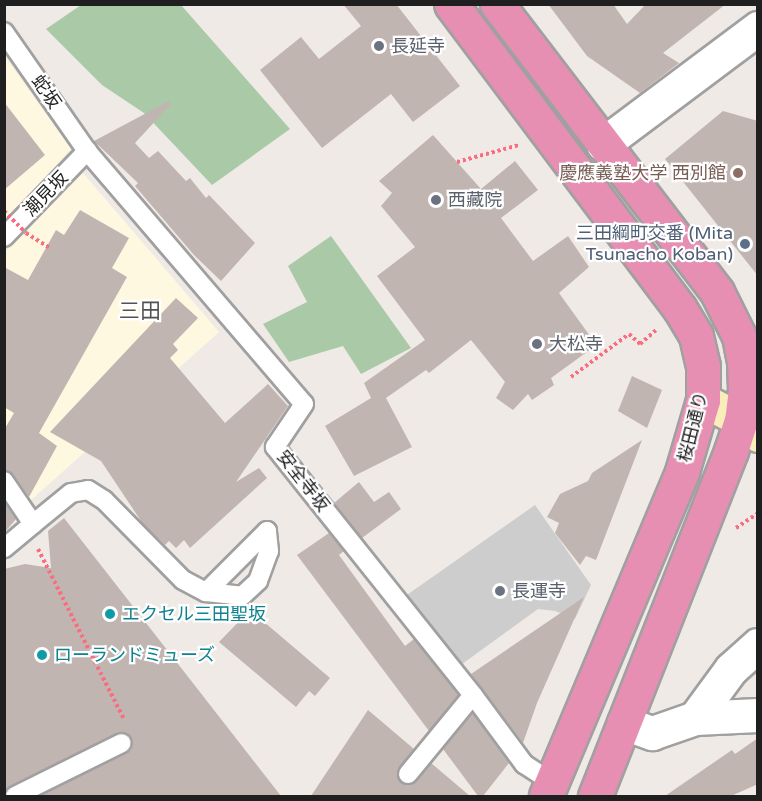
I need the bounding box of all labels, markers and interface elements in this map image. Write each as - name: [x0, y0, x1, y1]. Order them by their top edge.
- place label: 長延寺: [391, 35, 445, 57]
- marker: 長延寺: [372, 39, 386, 53]
- street label: 蛇坂: [27, 71, 65, 113]
- place label: 慶應義塾大学 西別館: [559, 162, 726, 184]
- marker: 慶應義塾大学 西別館: [731, 166, 745, 180]
- street label: 潮見坂: [19, 167, 73, 221]
- place label: 西藏院: [448, 189, 502, 211]
- marker: 西藏院: [429, 193, 443, 207]
- place label: 三田綱町交番 (Mita Tsunacho Koban): [576, 223, 733, 266]
- marker: 三田綱町交番 (Mita Tsunacho Koban): [738, 237, 752, 251]
- district label: 三田: [119, 299, 161, 325]
- place label: 大松寺: [549, 333, 603, 355]
- marker: 大松寺: [530, 337, 544, 351]
- street label: 桜田通り: [674, 389, 712, 465]
- street label: 安全寺坂: [272, 446, 334, 516]
- place label: 長運寺: [512, 580, 566, 602]
- marker: 長運寺: [493, 584, 507, 598]
- place label: エクセル三田聖坂: [122, 603, 266, 625]
- marker: エクセル三田聖坂: [103, 607, 117, 621]
- place label: ローランドミューズ: [54, 644, 216, 666]
- marker: ローランドミューズ: [35, 648, 49, 662]

